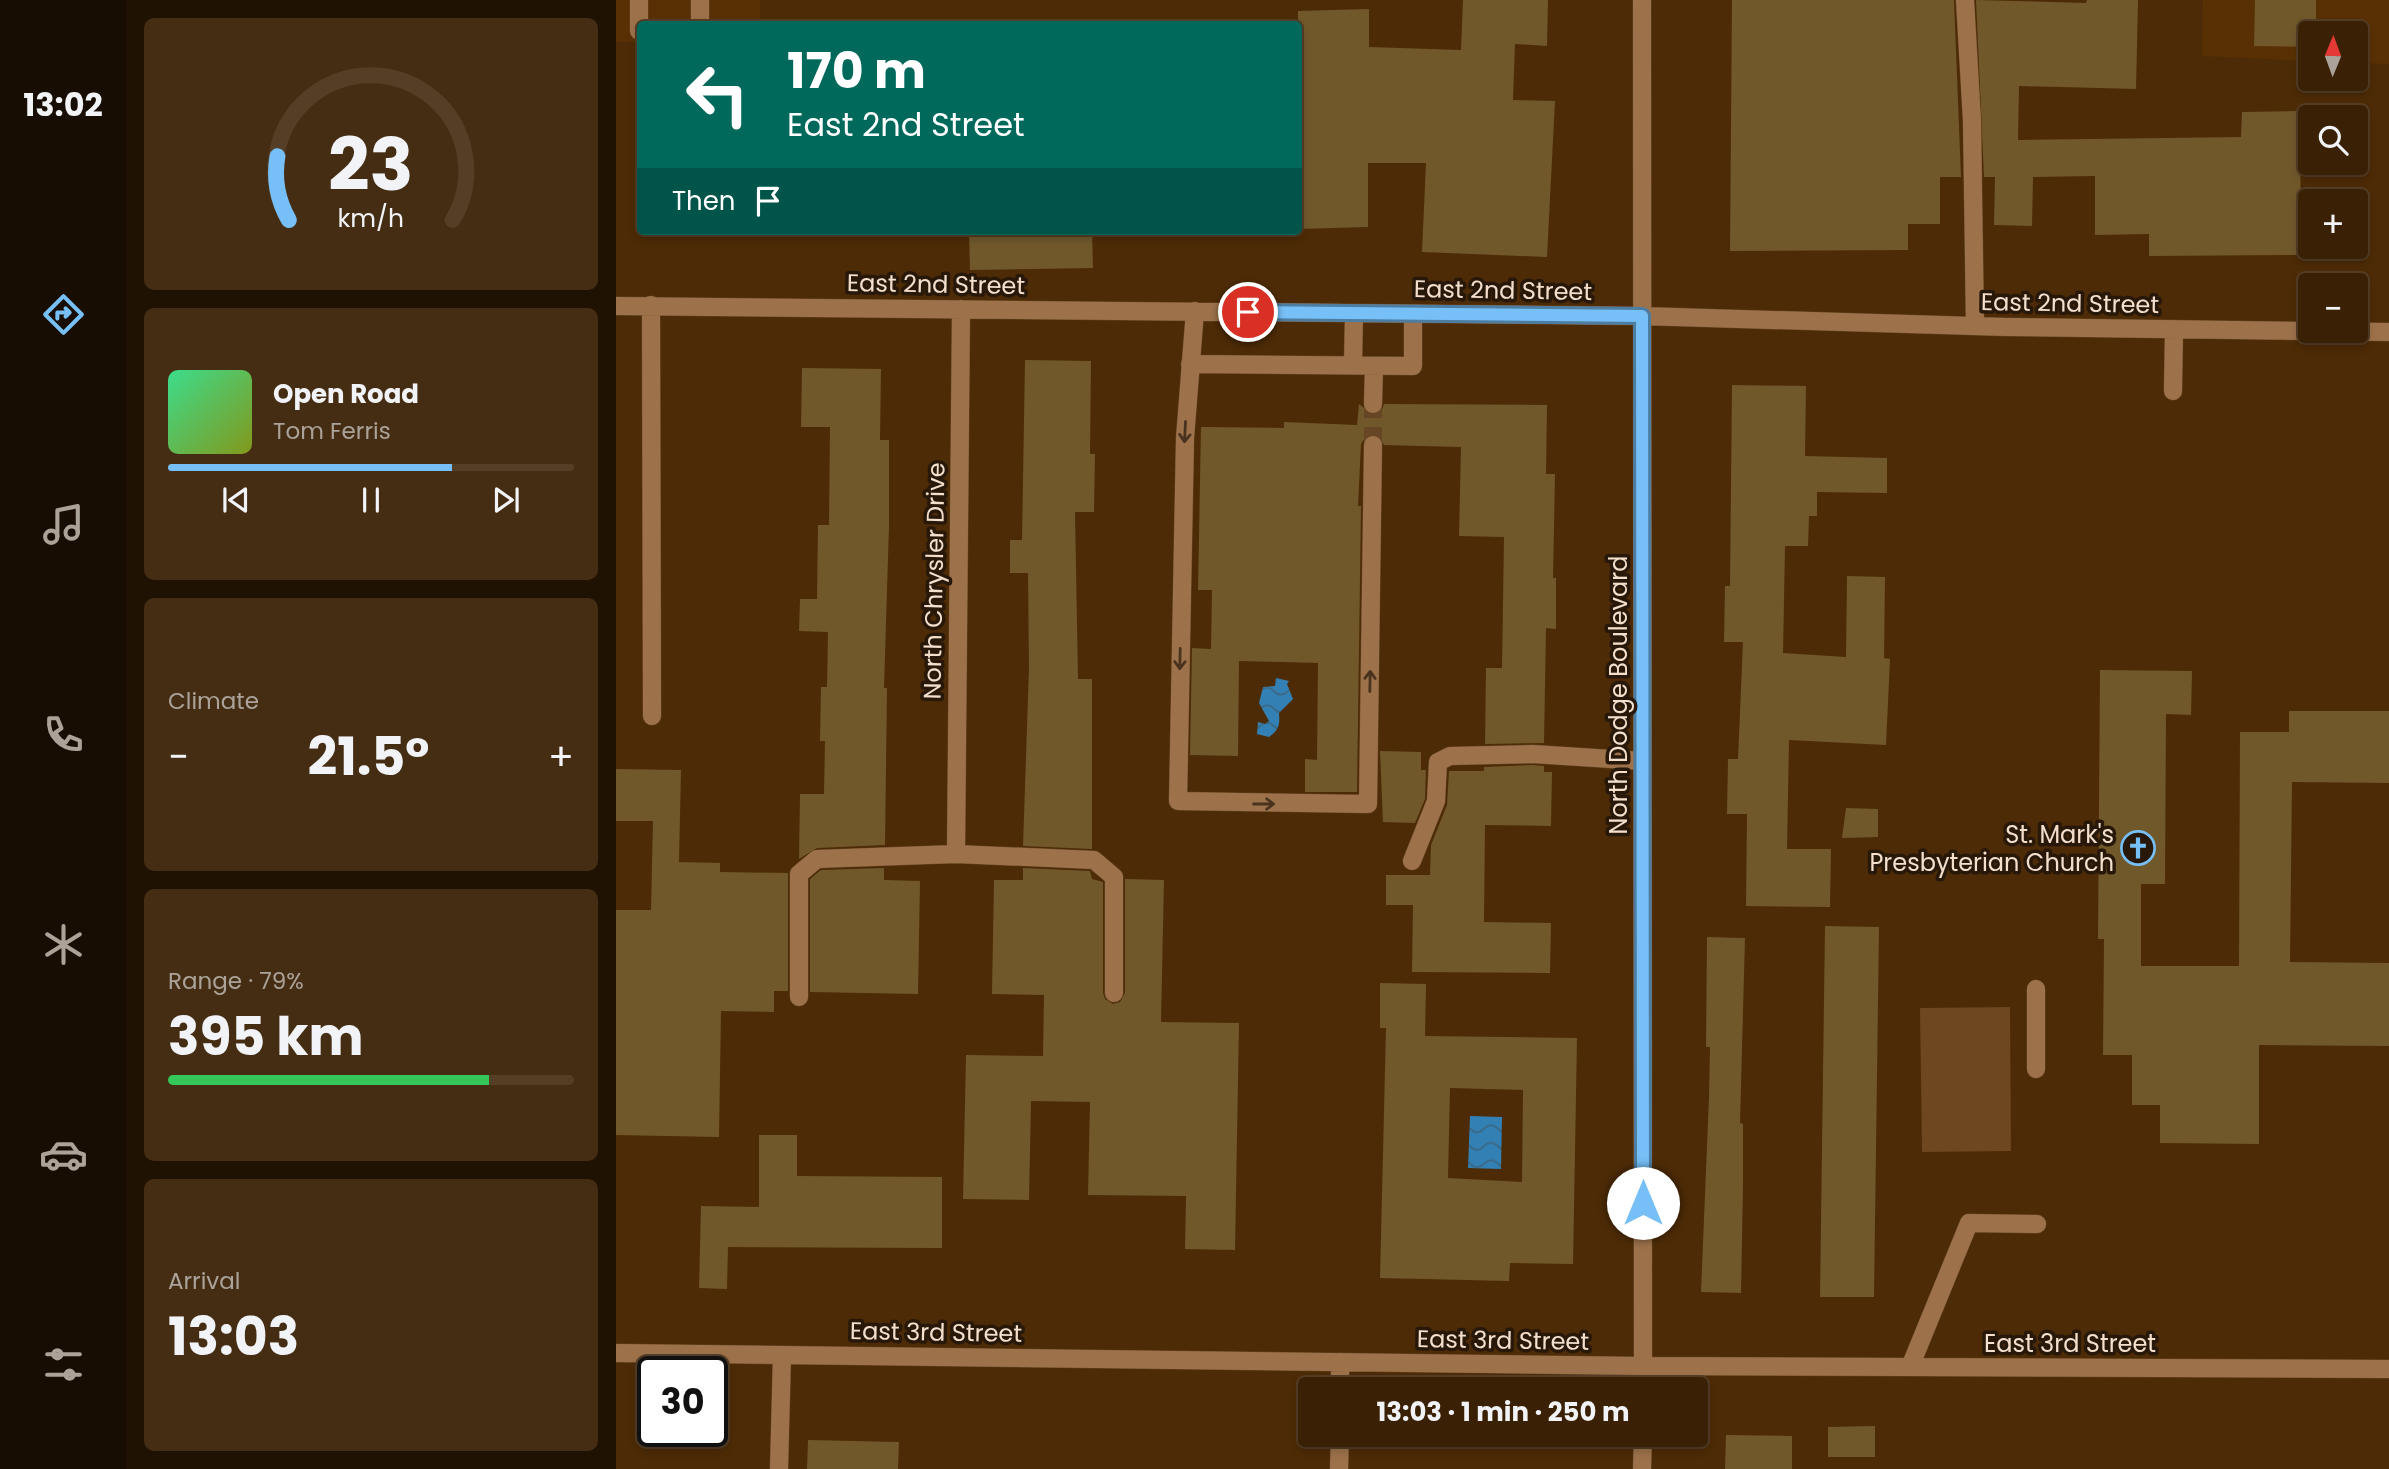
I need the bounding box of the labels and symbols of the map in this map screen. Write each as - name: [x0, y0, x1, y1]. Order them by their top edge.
- north arrow: [2298, 21, 2368, 91]
- street label: East 2nd Street: [847, 266, 1025, 302]
- street label: East 2nd Street: [1414, 272, 1592, 308]
- pin: [1218, 282, 1278, 342]
- street label: East 2nd Street: [1981, 285, 2159, 321]
- one-way arrow: [1179, 420, 1192, 443]
- street label: North Chrysler Drive: [915, 462, 953, 700]
- street label: North Dodge Boulevard: [1602, 556, 1635, 834]
- one-way arrow: [1173, 648, 1186, 671]
- one-way arrow: [1363, 670, 1377, 693]
- one-way arrow: [1252, 797, 1275, 811]
- place label: St. Mark's Presbyterian Church: [1869, 818, 2114, 879]
- church icon: St. Mark's Presbyterian Church: [2119, 829, 2157, 867]
- position arrow: [1606, 1166, 1680, 1240]
- street label: East 3rd Street: [850, 1314, 1022, 1350]
- street label: East 3rd Street: [1417, 1322, 1589, 1358]
- street label: East 3rd Street: [1984, 1327, 2156, 1360]
- speed limit sign: 30: [637, 1356, 728, 1447]

